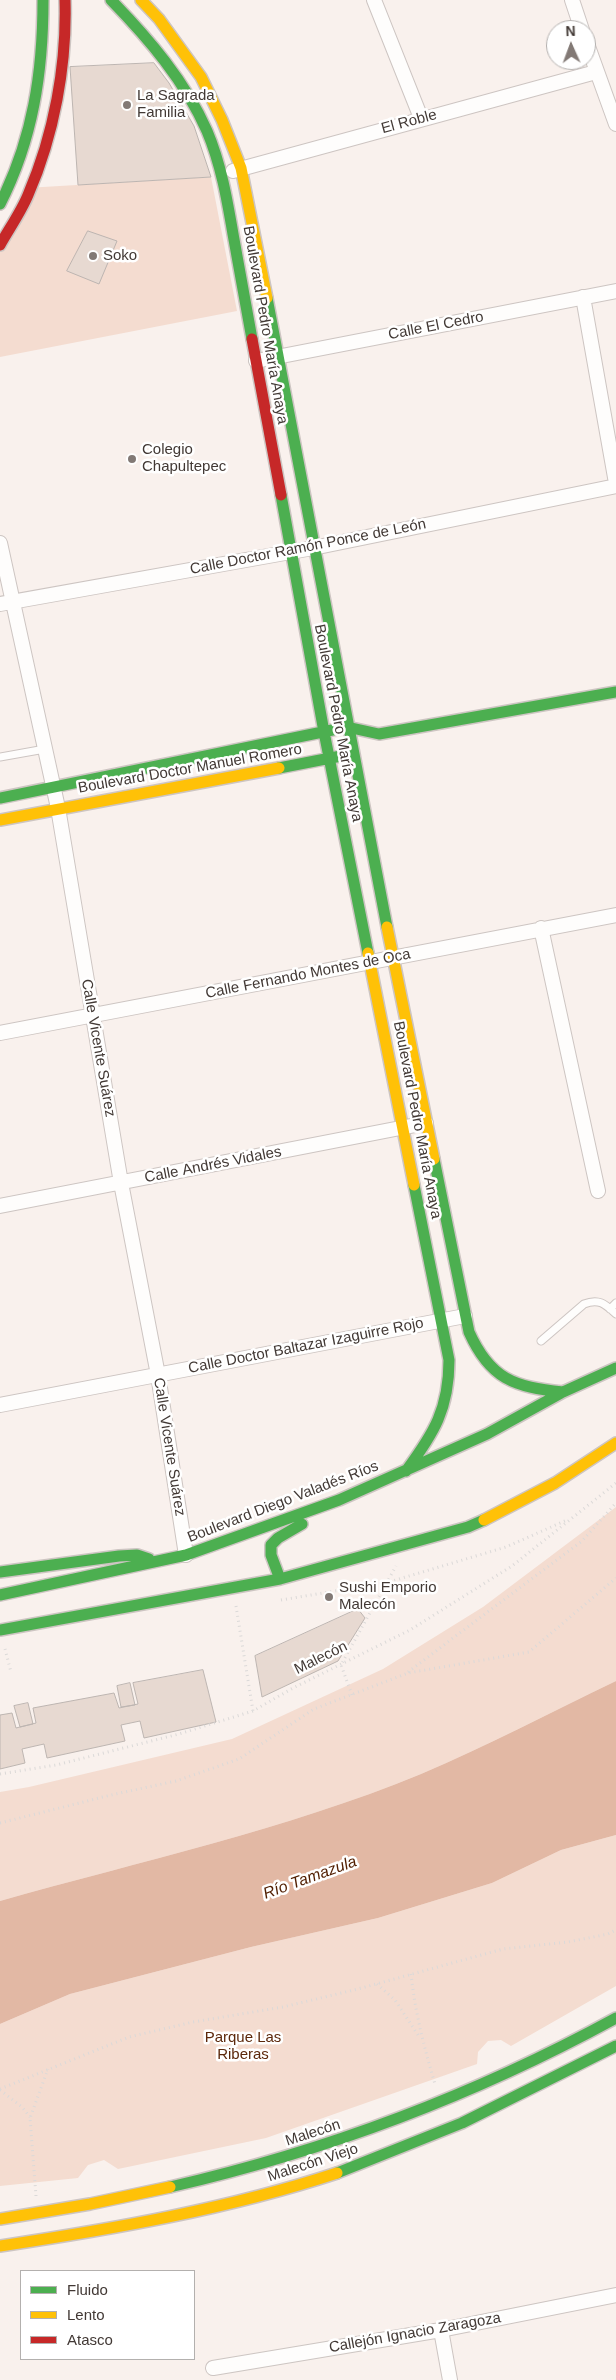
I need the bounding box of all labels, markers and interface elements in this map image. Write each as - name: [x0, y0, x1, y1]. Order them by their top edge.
- north arrow: [546, 20, 596, 70]
- text: N: [565, 23, 576, 39]
- place label: La Sagrada Familia: [137, 87, 215, 122]
- marker: La Sagrada Familia: [121, 99, 133, 111]
- street label: El Roble: [379, 106, 439, 138]
- street label: Boulevard Pedro María Anaya: [239, 224, 291, 426]
- place label: Soko: [103, 247, 137, 265]
- marker: Soko: [87, 250, 99, 262]
- street label: Calle El Cedro: [387, 308, 485, 344]
- place label: Colegio Chapultepec: [142, 441, 226, 476]
- marker: Colegio Chapultepec: [126, 453, 138, 465]
- street label: Calle Doctor Ramón Ponce de León: [188, 515, 428, 579]
- street label: Boulevard Pedro María Anaya: [310, 623, 366, 823]
- street label: Boulevard Doctor Manuel Romero: [77, 740, 303, 798]
- street label: Calle Fernando Montes de Oca: [204, 945, 412, 1003]
- street label: Calle Vicente Suárez: [77, 978, 119, 1118]
- street label: Boulevard Pedro María Anaya: [389, 1020, 445, 1220]
- street label: Calle Andrés Vidales: [143, 1143, 283, 1187]
- street label: Calle Doctor Baltazar Izaguirre Rojo: [187, 1314, 425, 1378]
- street label: Calle Vicente Suárez: [149, 1377, 189, 1517]
- street label: Boulevard Diego Valadés Ríos: [185, 1457, 381, 1547]
- place label: Sushi Emporio Malecón: [339, 1579, 437, 1614]
- marker: Sushi Emporio Malecón: [323, 1591, 335, 1603]
- street label: Malecón: [292, 1637, 350, 1679]
- water label: Río Tamazula: [261, 1852, 359, 1904]
- park label: Parque Las Riberas: [205, 2029, 281, 2064]
- street label: Malecón: [283, 2116, 343, 2150]
- street label: Malecón Viejo: [266, 2140, 360, 2186]
- legend: [20, 2270, 195, 2360]
- text: Fluido: [67, 2281, 108, 2298]
- text: Lento: [67, 2306, 105, 2323]
- street label: Callejón Ignacio Zaragoza: [328, 2309, 502, 2357]
- text: Atasco: [67, 2331, 113, 2348]

